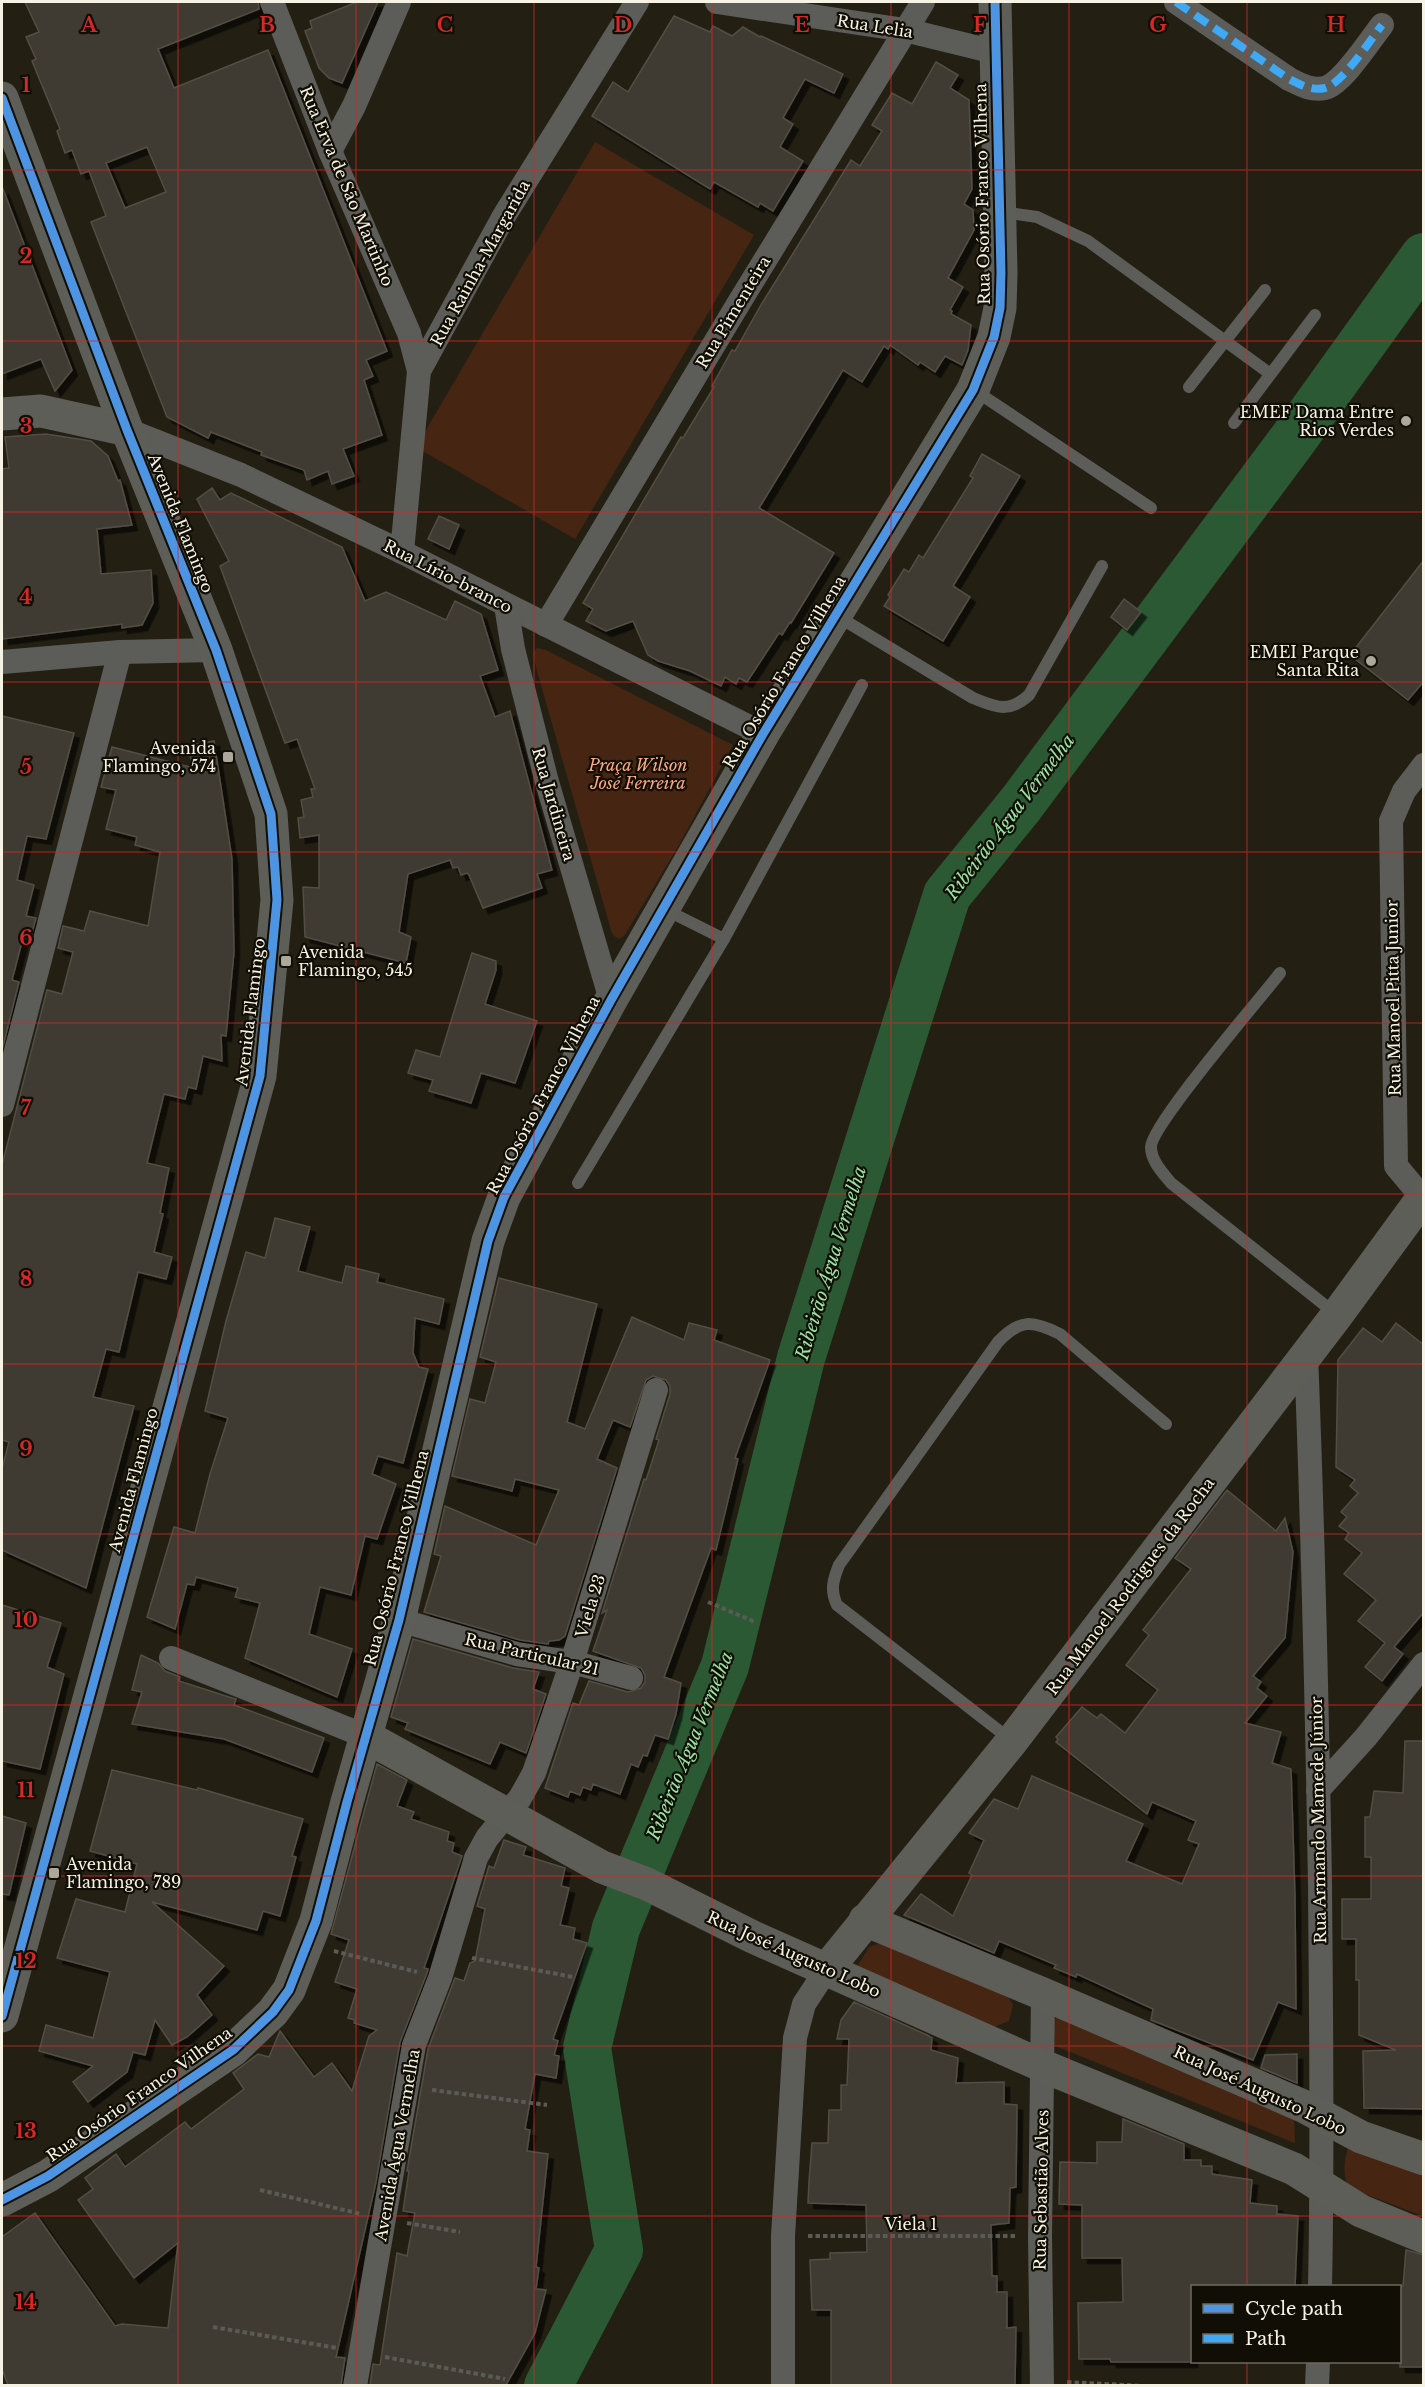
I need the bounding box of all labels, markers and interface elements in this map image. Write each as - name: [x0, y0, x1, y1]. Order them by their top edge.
- street label: Rua Lelia: [835, 10, 915, 42]
- text: A: [80, 13, 98, 37]
- text: B: [259, 13, 275, 37]
- text: C: [437, 13, 453, 37]
- text: D: [614, 13, 632, 37]
- text: E: [794, 13, 810, 37]
- text: F: [973, 13, 987, 37]
- text: G: [1149, 13, 1167, 37]
- text: H: [1327, 13, 1346, 37]
- text: 1: [22, 73, 31, 97]
- street label: Rua Erva de São Martinho: [296, 83, 398, 289]
- street label: Rua Osório Franco Vilhena: [970, 83, 994, 305]
- street label: Rua Rainha-Margarida: [426, 176, 534, 350]
- text: 2: [19, 244, 33, 268]
- street label: Rua Pimenteira: [692, 252, 774, 372]
- place label: EMEF Dama Entre Rios Verdes: [1240, 402, 1394, 440]
- text: 3: [20, 414, 32, 438]
- marker: EMEF Dama Entre Rios Verdes: [1399, 414, 1413, 428]
- street label: Avenida Flamingo: [143, 449, 218, 596]
- street label: Rua Lírio-branco: [380, 535, 516, 617]
- street label: Rua Osório Franco Vilhena: [718, 572, 850, 772]
- text: 4: [19, 585, 33, 609]
- place label: EMEI Parque Santa Rita: [1250, 642, 1359, 680]
- marker: EMEI Parque Santa Rita: [1364, 654, 1378, 668]
- water label: Ribeirão Água Vermelha: [939, 729, 1079, 905]
- place label: Avenida Flamingo, 574: [102, 738, 216, 776]
- street label: Rua Jardineira: [528, 745, 580, 863]
- marker: Avenida Flamingo, 574: [221, 750, 235, 764]
- text: 5: [20, 755, 32, 779]
- park label: Praça Wilson José Ferreira: [588, 755, 687, 793]
- street label: Rua Manoel Pitta Junior: [1381, 899, 1405, 1096]
- text: 6: [19, 926, 33, 950]
- street label: Avenida Flamingo: [231, 937, 269, 1088]
- place label: Avenida Flamingo, 545: [297, 942, 413, 980]
- marker: Avenida Flamingo, 545: [279, 954, 293, 968]
- street label: Rua Osório Franco Vilhena: [482, 992, 604, 1198]
- text: 7: [21, 1096, 32, 1120]
- water label: Ribeirão Água Vermelha: [790, 1163, 871, 1363]
- text: 8: [20, 1267, 32, 1291]
- street label: Avenida Flamingo: [104, 1405, 162, 1556]
- text: 9: [19, 1437, 33, 1461]
- street label: Rua Osório Franco Vilhena: [359, 1448, 433, 1668]
- street label: Rua Manoel Rodrigues da Rocha: [1042, 1473, 1218, 1699]
- street label: Viela 23: [571, 1572, 609, 1641]
- text: 10: [14, 1608, 38, 1632]
- street label: Rua Particular 21: [463, 1629, 601, 1679]
- water label: Ribeirão Água Vermelha: [641, 1648, 738, 1844]
- street label: Rua Armando Mamede Júnior: [1306, 1696, 1330, 1944]
- text: 11: [17, 1778, 35, 1802]
- place label: Avenida Flamingo, 789: [65, 1854, 181, 1892]
- marker: Avenida Flamingo, 789: [47, 1866, 61, 1880]
- street label: Rua José Augusto Lobo: [704, 1907, 884, 2001]
- text: 12: [15, 1949, 37, 1973]
- street label: Rua Osório Franco Vilhena: [42, 2022, 236, 2166]
- street label: Rua José Augusto Lobo: [1171, 2041, 1349, 2139]
- street label: Avenida Água Vermelha: [370, 2047, 424, 2244]
- street label: Rua Sebastião Alves: [1030, 2109, 1052, 2271]
- text: 13: [15, 2119, 37, 2143]
- street label: Viela 1: [884, 2214, 937, 2234]
- legend: [1191, 2285, 1401, 2363]
- text: 14: [15, 2290, 37, 2314]
- text: Cycle path: [1245, 2298, 1343, 2320]
- text: Path: [1245, 2328, 1286, 2350]

